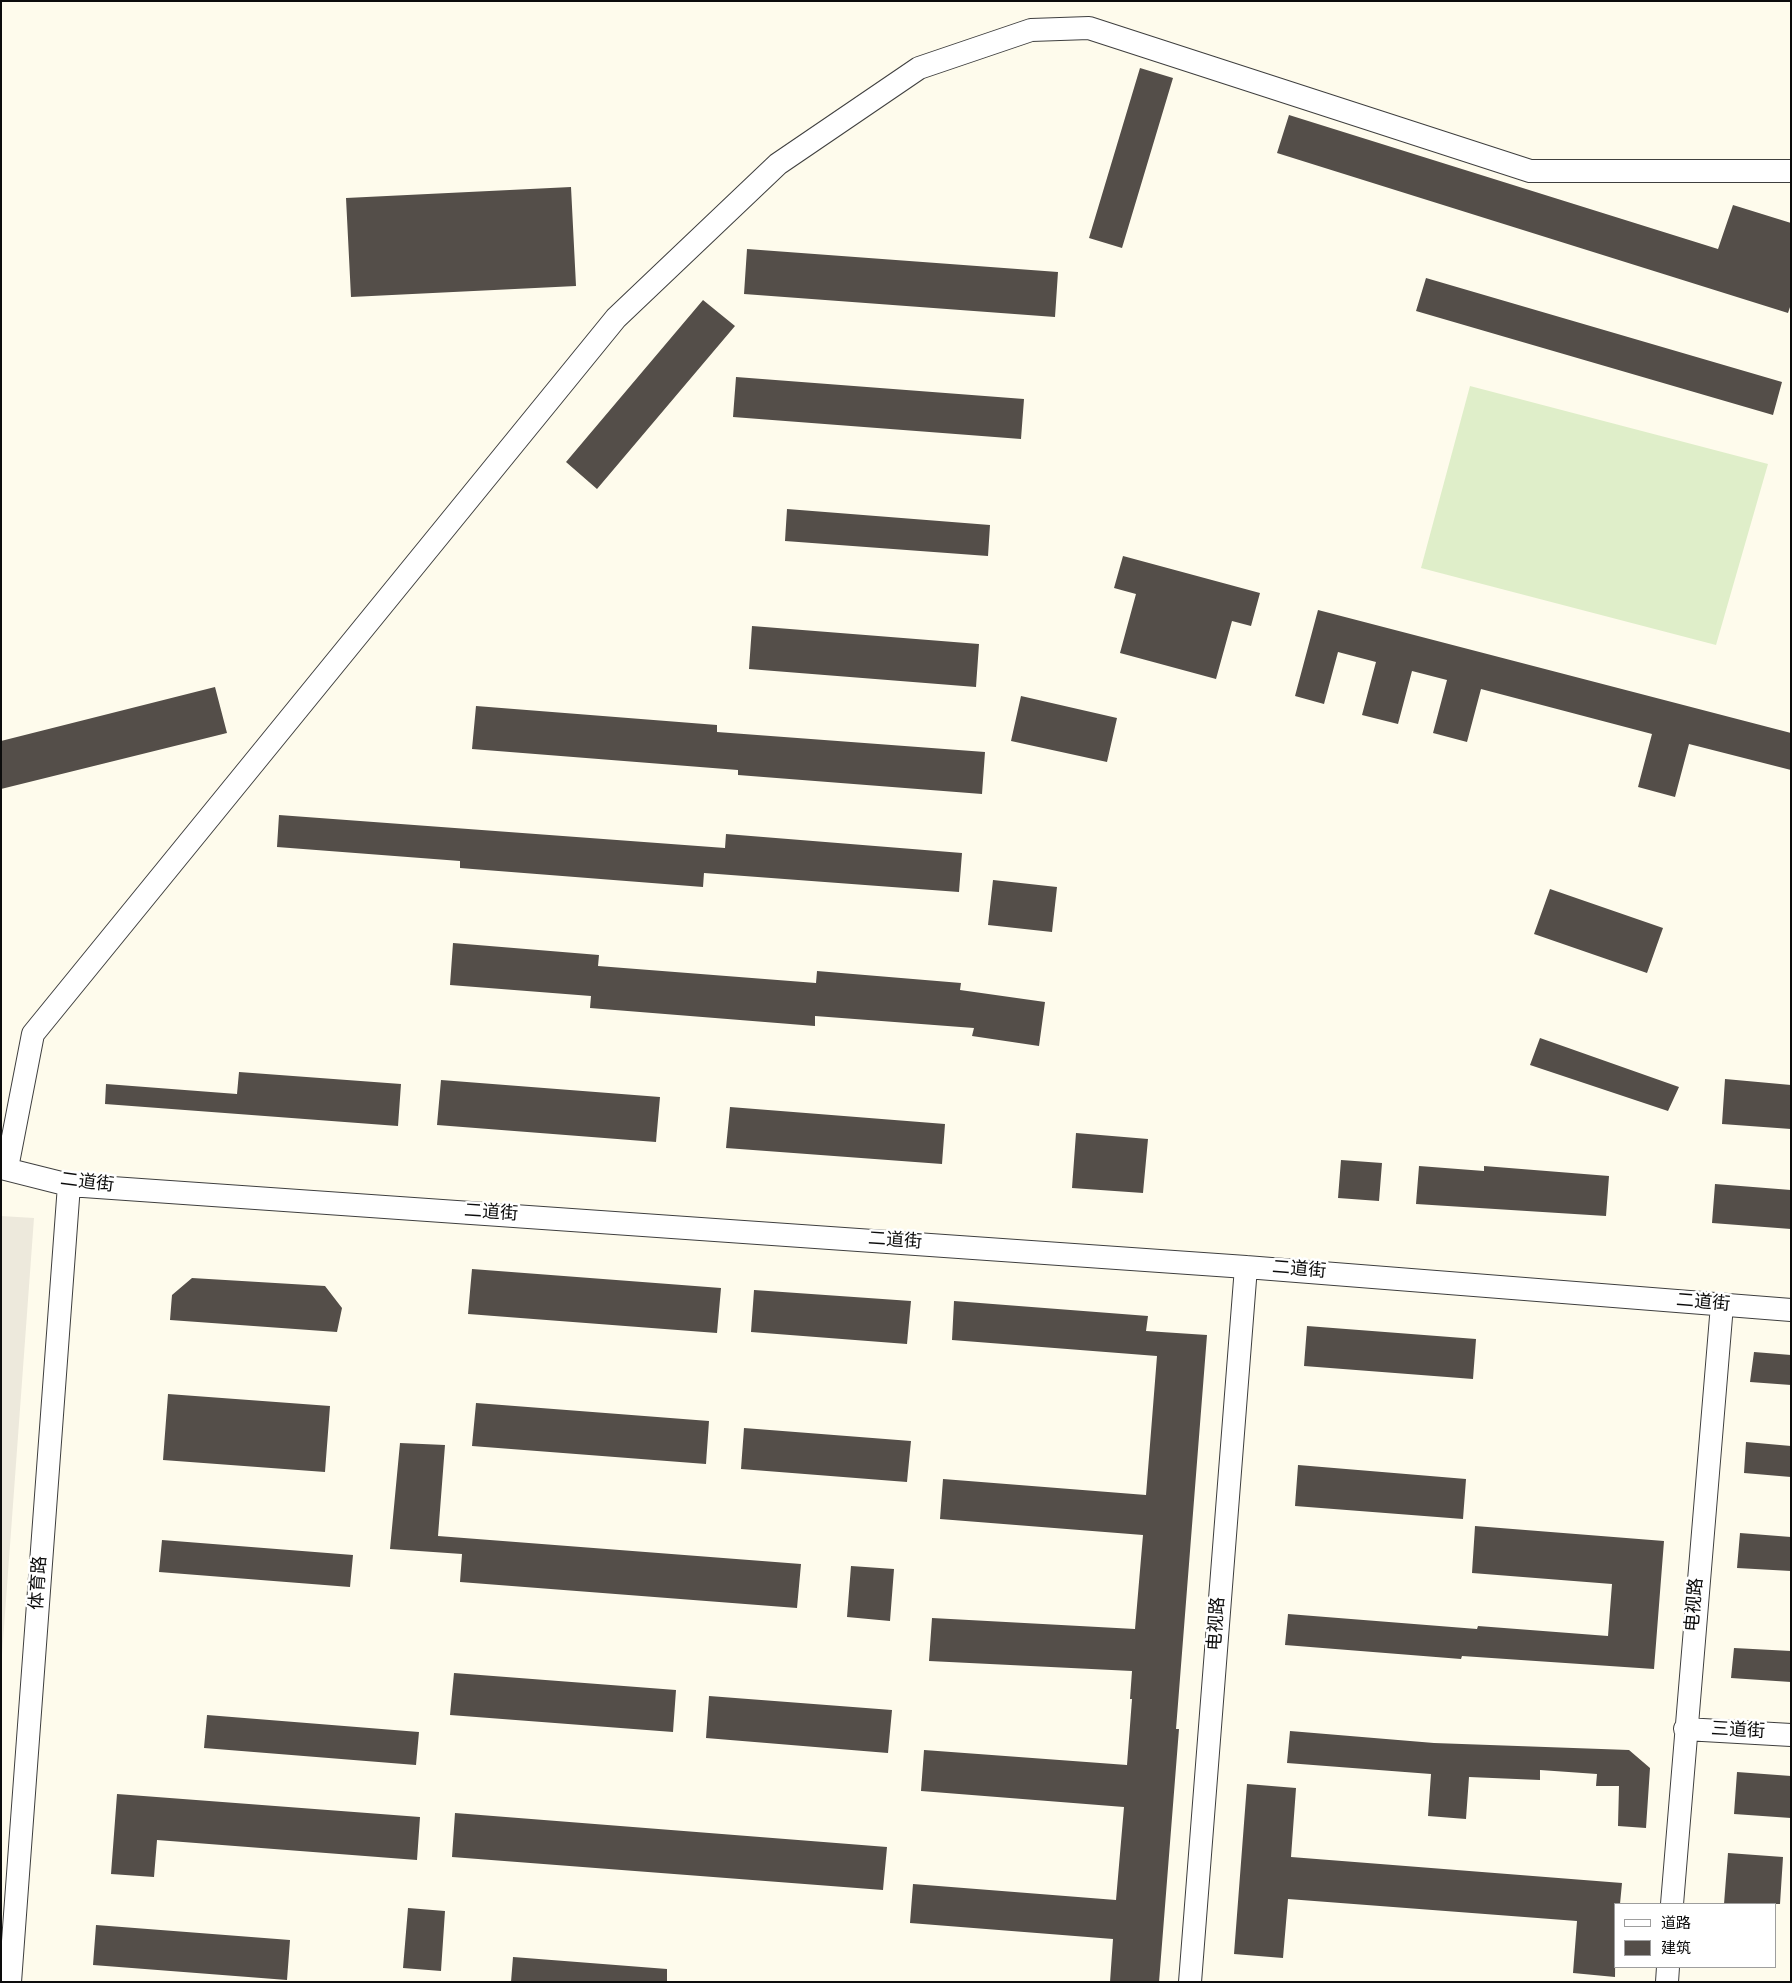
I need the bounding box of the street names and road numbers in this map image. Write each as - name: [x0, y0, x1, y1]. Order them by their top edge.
- street label: 二道街: [59, 1170, 115, 1198]
- street label: 二道街: [463, 1201, 519, 1227]
- street label: 二道街: [867, 1229, 923, 1255]
- street label: 二道街: [1271, 1258, 1327, 1284]
- street label: 二道街: [1675, 1291, 1731, 1317]
- street label: 体育路: [27, 1555, 53, 1611]
- street label: 电视路: [1683, 1577, 1709, 1633]
- street label: 电视路: [1205, 1596, 1231, 1652]
- street label: 三道街: [1710, 1720, 1766, 1744]

